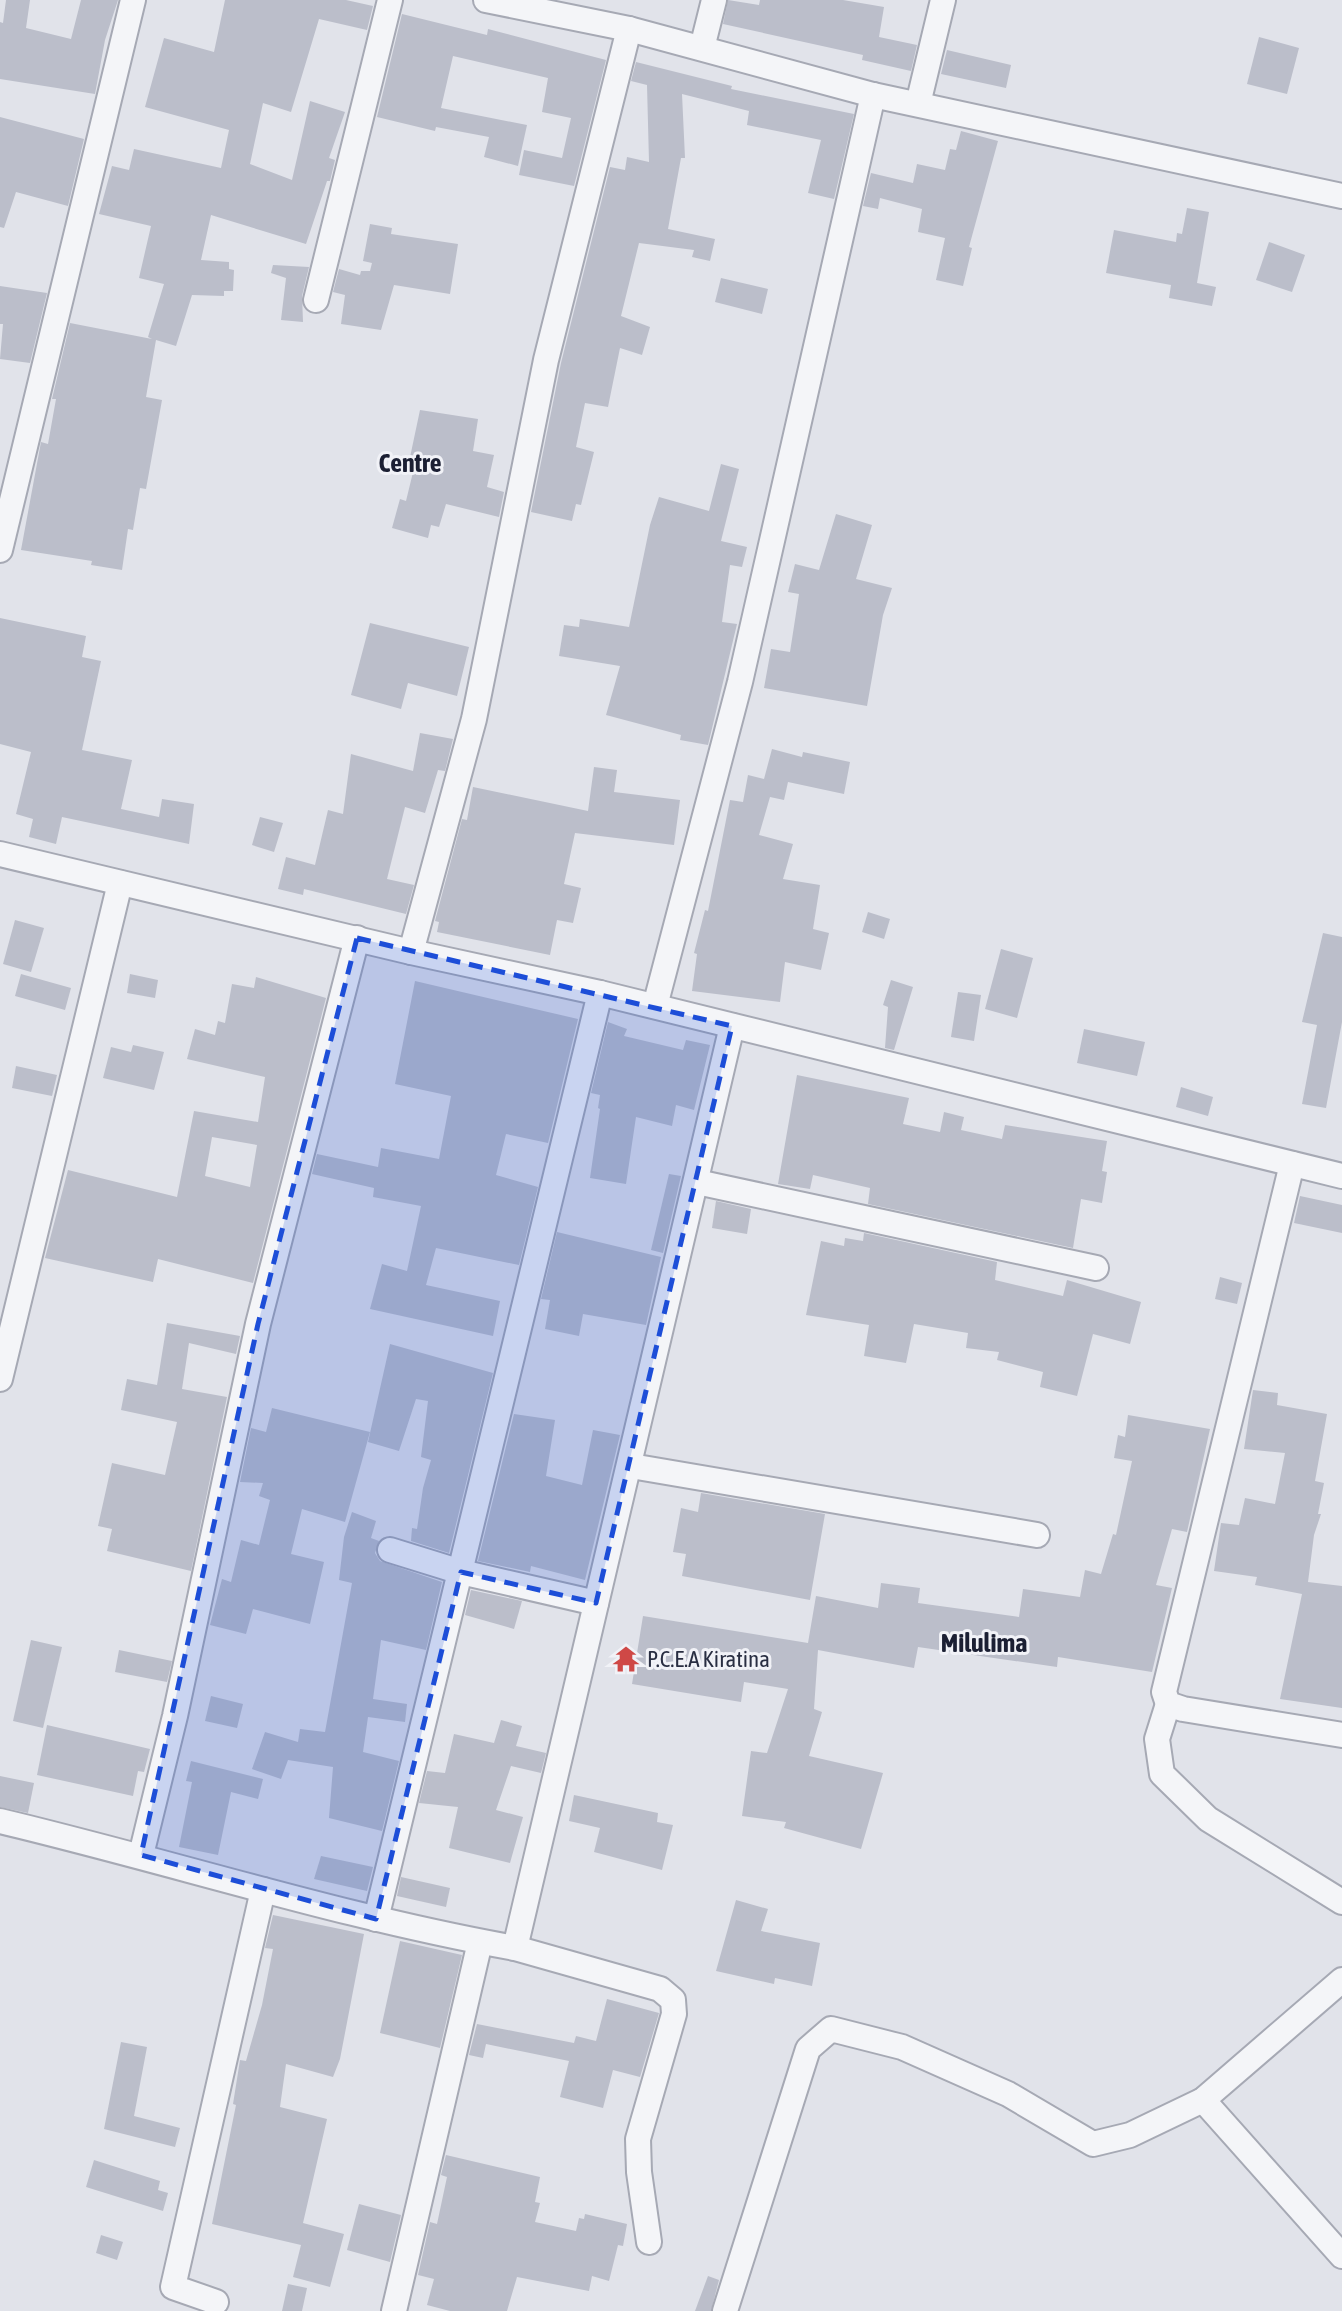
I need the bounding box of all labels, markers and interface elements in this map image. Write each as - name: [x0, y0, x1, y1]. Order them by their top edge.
- district label: Centre: [378, 448, 442, 478]
- district label: Milulima: [941, 1628, 1027, 1658]
- temple icon: P.C.E.A Kiratina: [611, 1644, 641, 1674]
- place label: P.C.E.A Kiratina: [647, 1646, 770, 1672]

